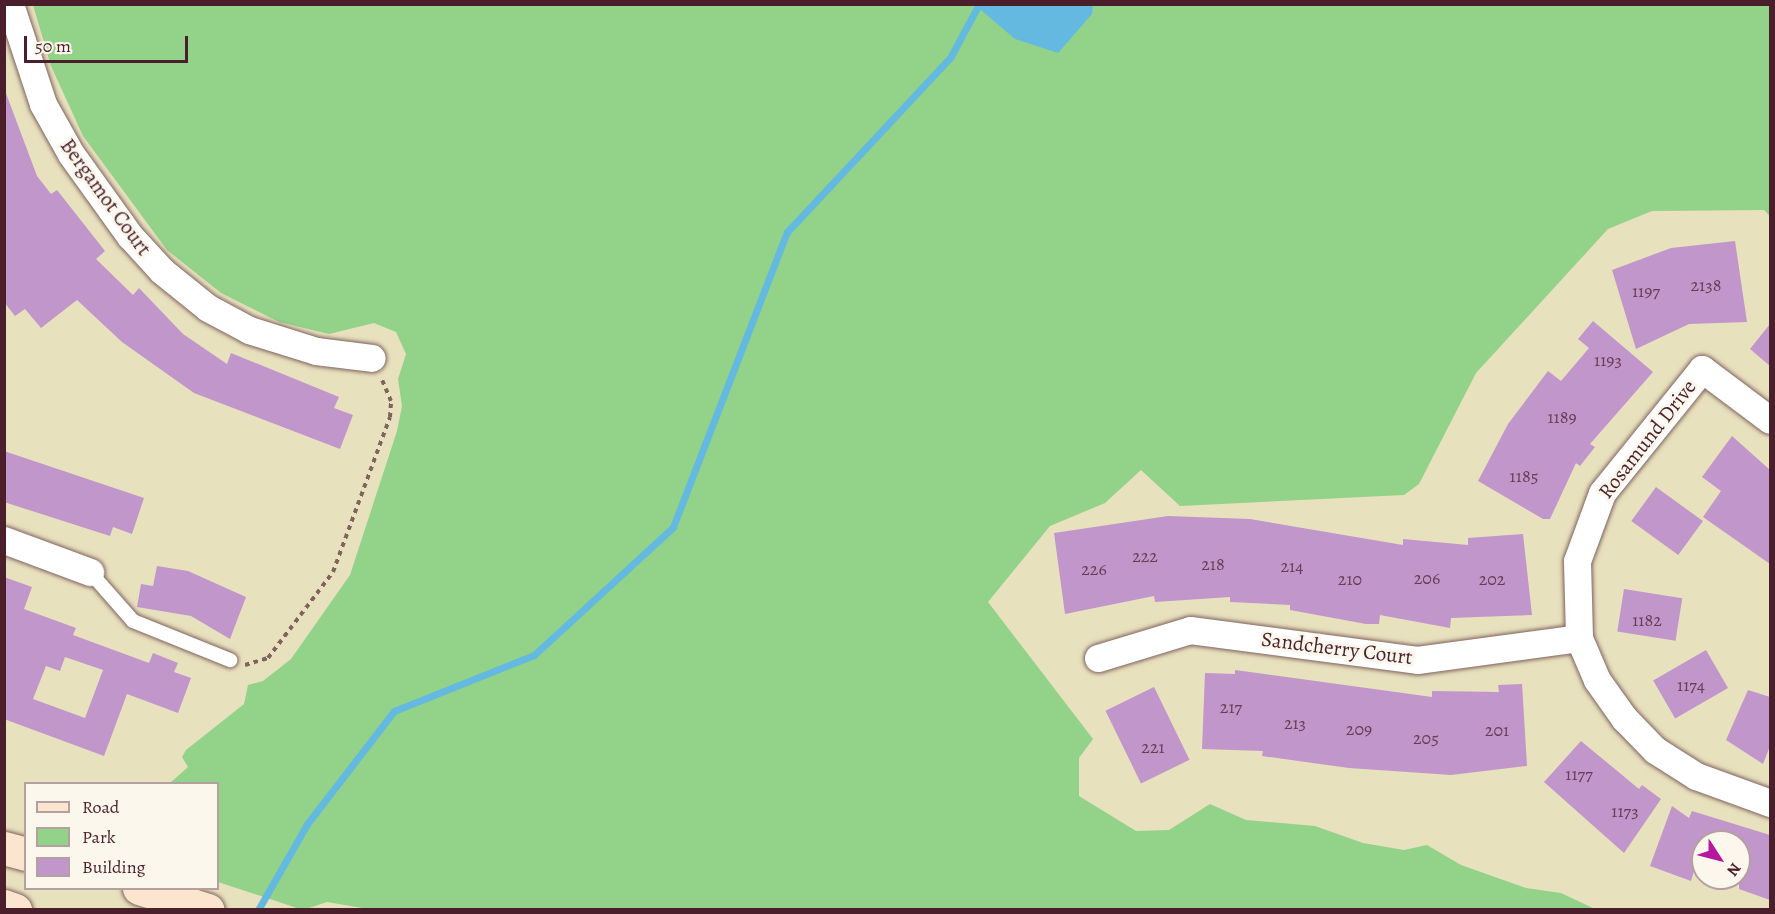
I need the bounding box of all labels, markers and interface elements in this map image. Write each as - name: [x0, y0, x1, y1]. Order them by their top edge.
- scale bar: [27, 24, 190, 62]
- text: 50 m: [35, 34, 71, 58]
- street label: Bergamot Court: [55, 134, 157, 260]
- house number: 2138: [1691, 274, 1721, 296]
- house number: 1197: [1632, 280, 1660, 302]
- house number: 1193: [1594, 349, 1622, 371]
- street label: Rosamund Drive: [1593, 375, 1701, 503]
- house number: 1189: [1547, 406, 1577, 428]
- house number: 1185: [1510, 465, 1538, 487]
- house number: 222: [1132, 545, 1158, 567]
- house number: 218: [1201, 553, 1225, 575]
- house number: 214: [1281, 555, 1303, 577]
- house number: 226: [1081, 558, 1107, 580]
- house number: 206: [1414, 567, 1440, 589]
- house number: 210: [1338, 568, 1362, 590]
- house number: 202: [1479, 568, 1505, 590]
- house number: 1182: [1632, 609, 1662, 631]
- street label: Sandcherry Court: [1260, 626, 1414, 670]
- house number: 1174: [1677, 674, 1705, 696]
- house number: 217: [1220, 696, 1242, 718]
- house number: 213: [1284, 712, 1306, 734]
- house number: 209: [1346, 718, 1372, 740]
- house number: 201: [1485, 719, 1509, 741]
- house number: 205: [1413, 727, 1439, 749]
- house number: 221: [1141, 736, 1165, 758]
- house number: 1177: [1565, 763, 1593, 785]
- legend: [24, 782, 219, 890]
- text: Road: [82, 795, 119, 819]
- house number: 1173: [1611, 800, 1639, 822]
- text: Park: [82, 825, 116, 849]
- north arrow: [1691, 830, 1751, 890]
- text: Building: [82, 855, 146, 879]
- text: N: [1722, 858, 1746, 881]

